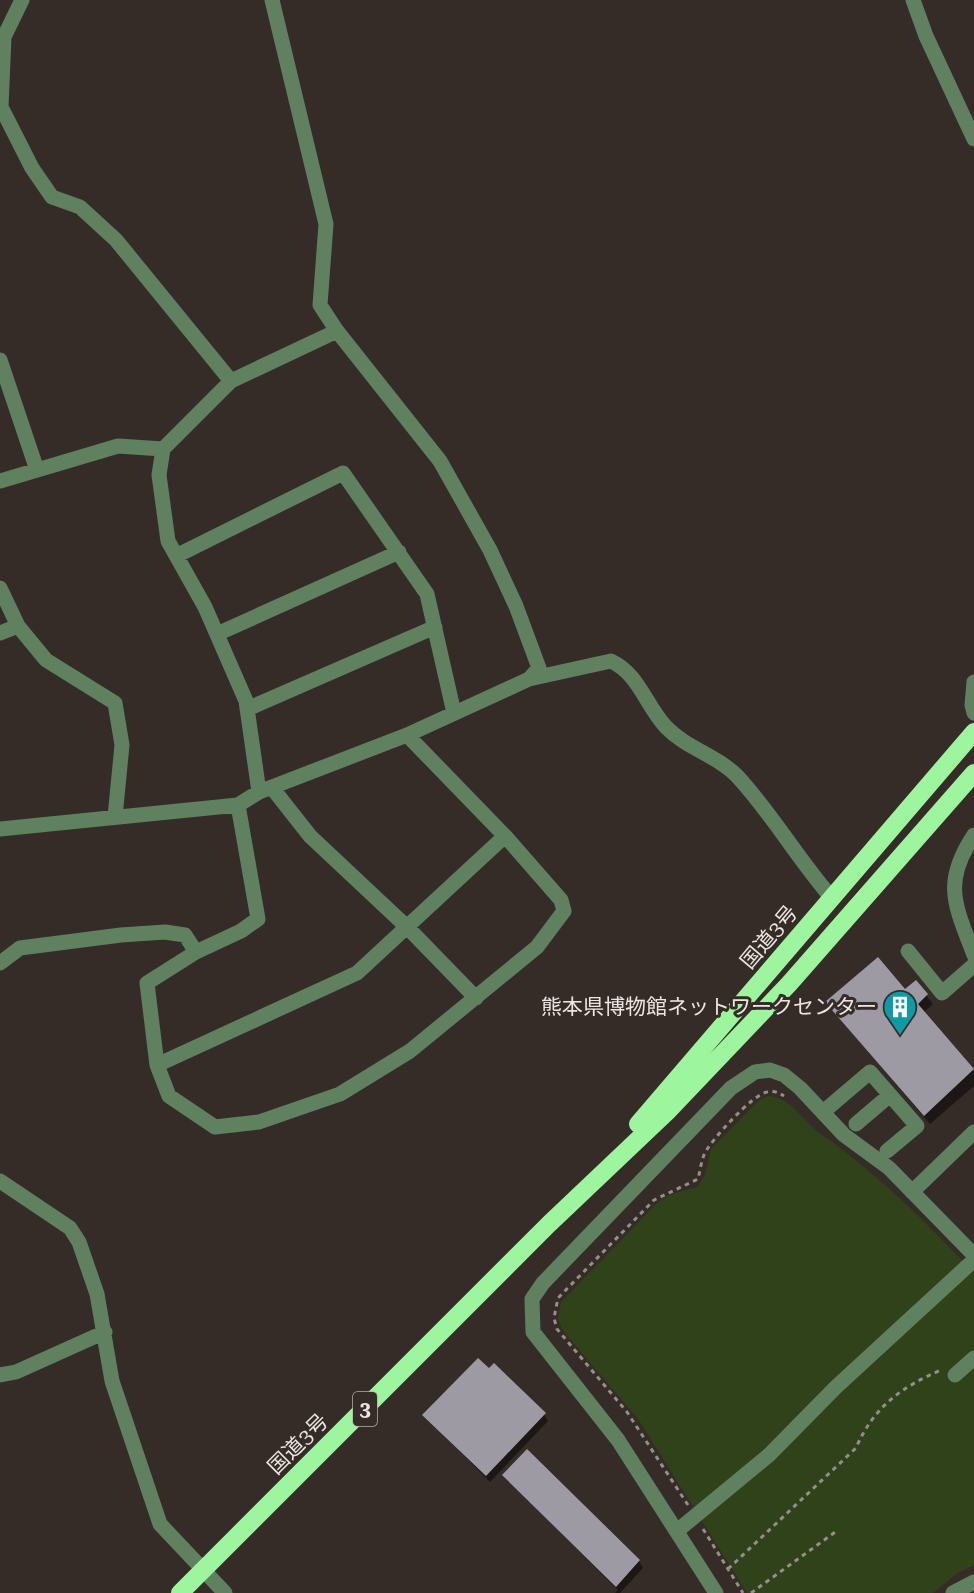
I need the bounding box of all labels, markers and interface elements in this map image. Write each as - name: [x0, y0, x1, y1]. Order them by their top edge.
- street label: 国道3号: [736, 901, 802, 973]
- building icon: 熊本県博物館ネットワークセンター: [882, 989, 918, 1036]
- place label: 熊本県博物館ネットワークセンター: [541, 995, 877, 1019]
- road number: 3: [353, 1392, 377, 1426]
- street label: 国道3号: [263, 1409, 333, 1479]

